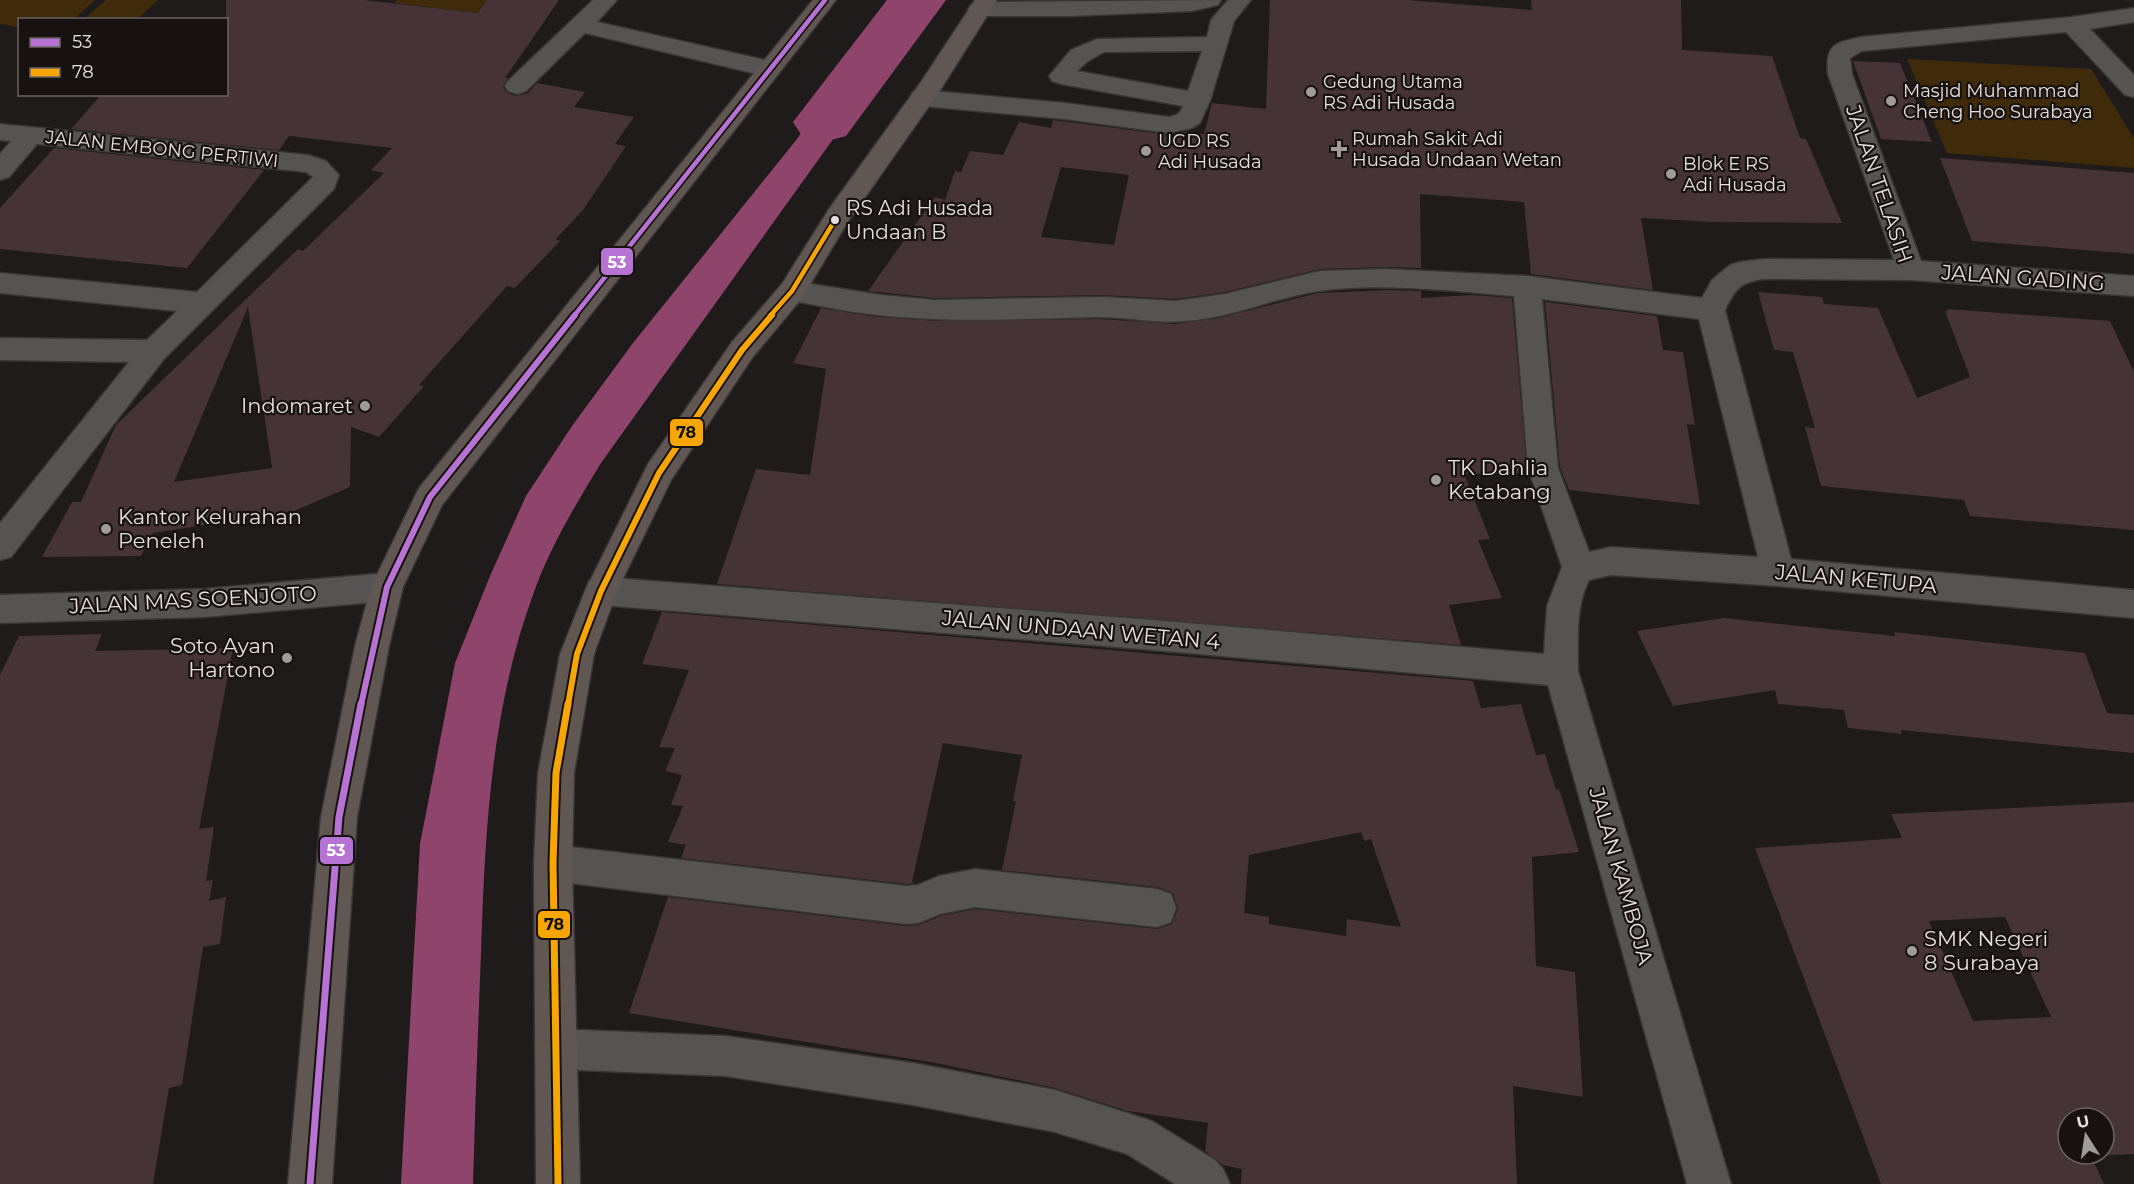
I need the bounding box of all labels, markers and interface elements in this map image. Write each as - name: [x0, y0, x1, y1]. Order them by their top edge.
- legend: [18, 18, 228, 96]
- text: 53: [72, 31, 92, 53]
- text: 78: [72, 61, 94, 83]
- place label: Gedung Utama RS Adi Husada: [1323, 71, 1463, 114]
- place label: Masjid Muhammad Cheng Hoo Surabaya: [1903, 80, 2093, 123]
- marker: Gedung Utama RS Adi Husada: [1304, 85, 1318, 99]
- marker: Masjid Muhammad Cheng Hoo Surabaya: [1884, 94, 1898, 108]
- street label: JALAN TELASIH: [1840, 101, 1918, 266]
- street label: JALAN EMBONG PERTIWI: [44, 126, 279, 172]
- place label: Rumah Sakit Adi Husada Undaan Wetan: [1352, 128, 1562, 171]
- place label: UGD RS Adi Husada: [1158, 130, 1262, 173]
- marker: Rumah Sakit Adi Husada Undaan Wetan: [1330, 140, 1348, 158]
- marker: UGD RS Adi Husada: [1139, 144, 1153, 158]
- place label: Blok E RS Adi Husada: [1683, 153, 1787, 196]
- marker: Blok E RS Adi Husada: [1664, 167, 1678, 181]
- place label: RS Adi Husada Undaan B: [846, 196, 993, 244]
- marker: RS Adi Husada Undaan B: [829, 214, 841, 226]
- line badge: 53: [600, 247, 634, 276]
- text: 53: [608, 253, 626, 272]
- street label: JALAN GADING: [1940, 259, 2105, 296]
- place label: Indomaret: [241, 393, 353, 418]
- marker: Indomaret: [358, 399, 372, 413]
- line badge: 78: [669, 418, 704, 447]
- text: 78: [676, 423, 696, 442]
- place label: TK Dahlia Ketabang: [1448, 455, 1551, 504]
- marker: TK Dahlia Ketabang: [1429, 473, 1443, 487]
- place label: Kantor Kelurahan Peneleh: [118, 504, 302, 553]
- marker: Kantor Kelurahan Peneleh: [99, 522, 113, 536]
- street label: JALAN KETUPA: [1773, 559, 1939, 598]
- street label: JALAN MAS SOENJOTO: [68, 581, 317, 619]
- street label: JALAN UNDAAN WETAN 4: [940, 605, 1221, 654]
- place label: Soto Ayan Hartono: [170, 633, 275, 682]
- marker: Soto Ayan Hartono: [280, 651, 294, 665]
- street label: JALAN KAMBOJA: [1584, 783, 1659, 968]
- line badge: 53: [319, 836, 354, 865]
- text: 53: [327, 841, 345, 860]
- line badge: 78: [537, 910, 571, 939]
- text: 78: [544, 915, 564, 934]
- place label: SMK Negeri 8 Surabaya: [1924, 926, 2048, 975]
- marker: SMK Negeri 8 Surabaya: [1905, 944, 1919, 958]
- north arrow: [2056, 1106, 2116, 1166]
- text: U: [2075, 1111, 2091, 1132]

